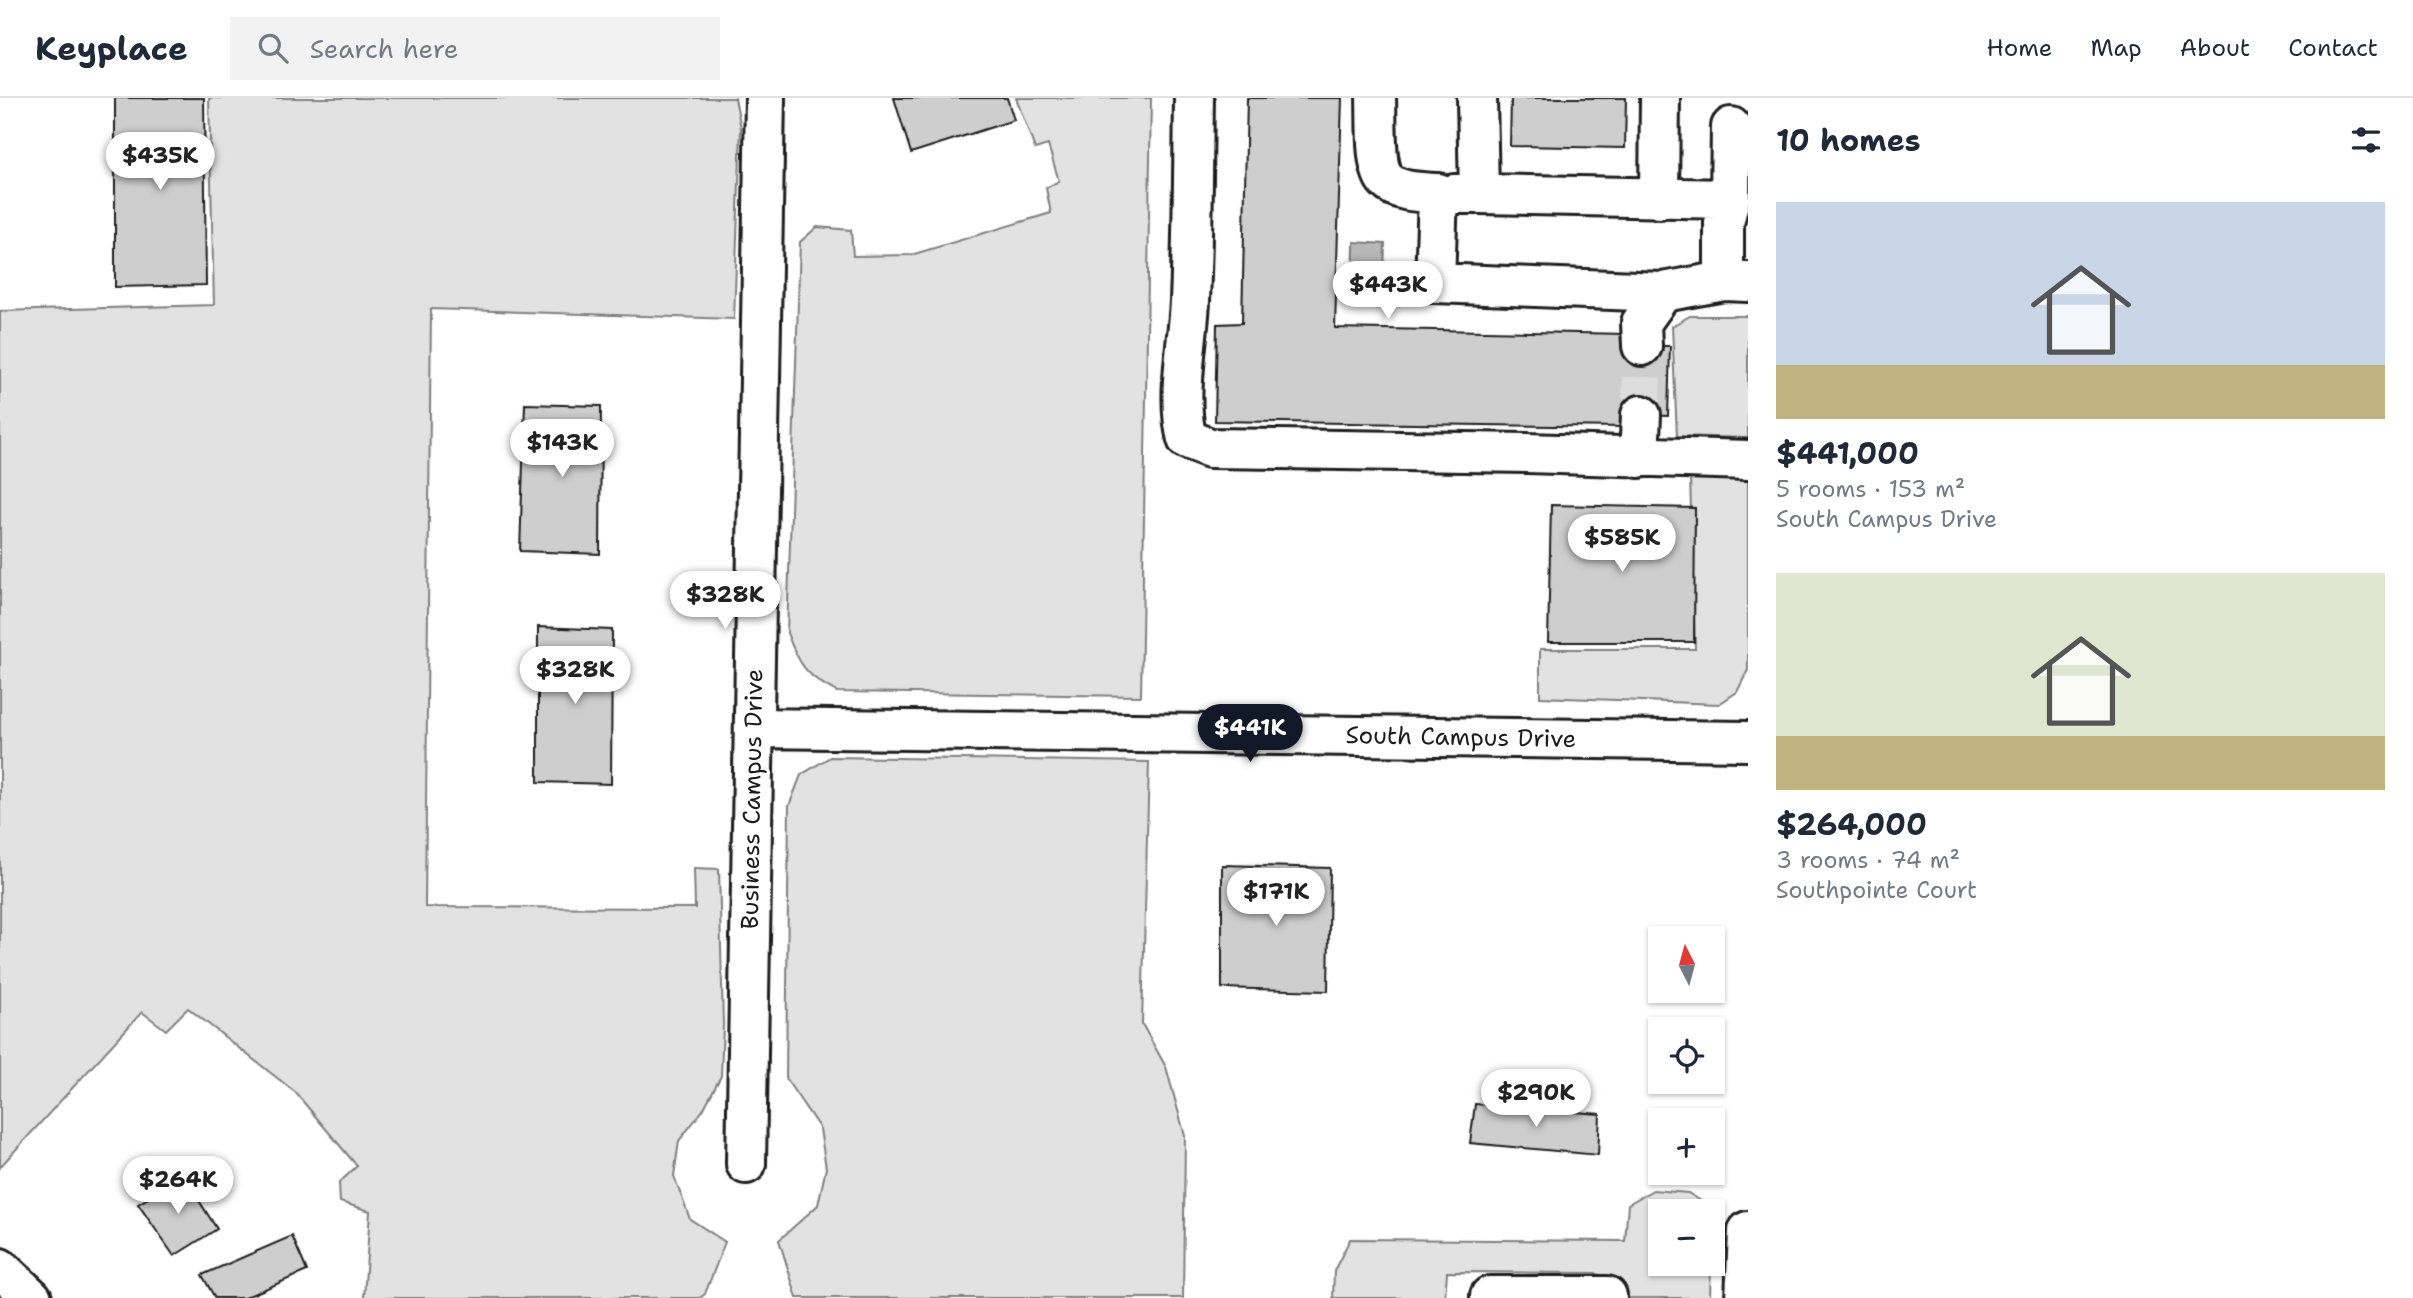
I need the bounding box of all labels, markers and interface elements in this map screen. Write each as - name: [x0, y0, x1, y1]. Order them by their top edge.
- search box: [230, 17, 720, 80]
- text: Keyplace: [35, 26, 188, 71]
- icon: search: [254, 29, 292, 67]
- text: Search here: [310, 31, 458, 66]
- text: Home: [1986, 32, 2052, 64]
- text: Map: [2090, 32, 2142, 64]
- text: About: [2180, 32, 2250, 64]
- text: Contact: [2288, 32, 2378, 64]
- text: 10 homes: [1776, 120, 1921, 161]
- icon: filters: [2347, 121, 2385, 159]
- pin: $435K: [111, 132, 209, 192]
- text: $435K: [122, 140, 198, 170]
- icon: home: [2018, 247, 2144, 373]
- pin: $443K: [1339, 262, 1437, 321]
- text: $443K: [1349, 269, 1427, 299]
- pin: $143K: [513, 420, 611, 479]
- text: $143K: [526, 427, 598, 457]
- text: $441,000: [1776, 433, 1919, 474]
- text: 5 rooms · 153 m²: [1776, 474, 1965, 504]
- text: South Campus Drive: [1776, 504, 1997, 534]
- pin: $585K: [1573, 514, 1671, 574]
- text: $585K: [1584, 522, 1660, 552]
- pin: $328K: [676, 572, 774, 631]
- text: $328K: [686, 579, 764, 609]
- icon: home: [2018, 618, 2144, 744]
- pin: $328K: [526, 646, 624, 706]
- text: $328K: [536, 654, 614, 684]
- street label: Business Campus Drive: [734, 668, 770, 930]
- pin: $441K: [1201, 704, 1299, 764]
- text: $441K: [1214, 712, 1286, 742]
- street label: South Campus Drive: [1345, 719, 1577, 755]
- text: $264,000: [1776, 804, 1927, 845]
- text: 3 rooms · 74 m²: [1776, 845, 1960, 875]
- pin: $171K: [1227, 868, 1325, 928]
- text: Southpointe Court: [1776, 875, 1977, 905]
- text: $171K: [1243, 876, 1309, 906]
- north arrow: [1648, 926, 1726, 1003]
- map controls: [1648, 926, 1725, 1276]
- button: locate: [1648, 1017, 1725, 1094]
- pin: $290K: [1487, 1070, 1585, 1129]
- text: $290K: [1497, 1077, 1575, 1107]
- button: +: [1648, 1108, 1725, 1185]
- pin: $264K: [129, 1156, 227, 1216]
- text: $264K: [139, 1164, 217, 1194]
- button: −: [1648, 1199, 1725, 1276]

